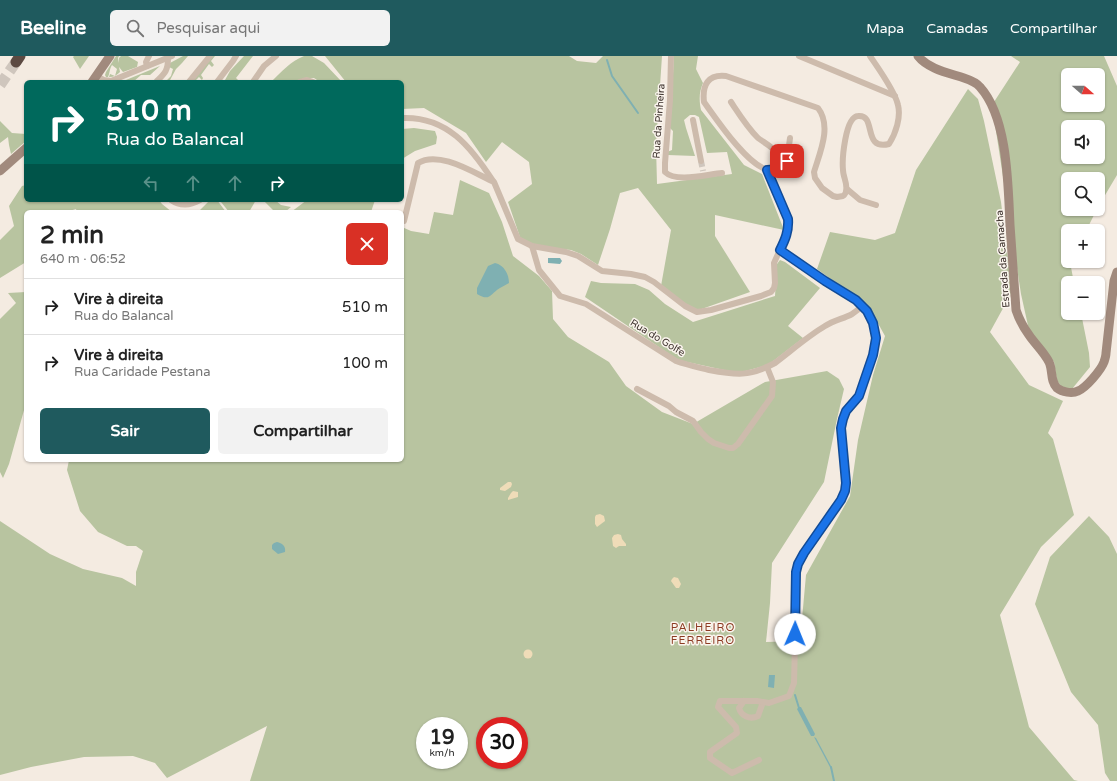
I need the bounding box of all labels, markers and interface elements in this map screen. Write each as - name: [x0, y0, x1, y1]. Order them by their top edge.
- search box: [110, 10, 390, 46]
- text: Beeline: [20, 17, 86, 39]
- icon: search: [124, 17, 146, 39]
- text: Pesquisar aqui: [156, 19, 260, 37]
- text: Mapa: [866, 20, 904, 37]
- text: Camadas: [926, 20, 988, 37]
- text: Compartilhar: [1010, 20, 1097, 37]
- north arrow: [1061, 68, 1105, 112]
- map controls: [1061, 68, 1105, 320]
- street label: Rua da Pinheira: [650, 83, 668, 159]
- text: 510 m: [106, 94, 192, 128]
- icon: right: [40, 96, 92, 148]
- button: sound: [1061, 120, 1105, 164]
- text: Rua do Balancal: [106, 128, 244, 150]
- pin: [770, 144, 804, 178]
- icon: arrive: [776, 150, 798, 172]
- icon: left: [140, 172, 162, 194]
- icon: ahead: [182, 172, 204, 194]
- icon: ahead: [224, 172, 246, 194]
- icon: right: [266, 172, 288, 194]
- button: search: [1061, 172, 1105, 216]
- street label: Estrada da Camacha: [994, 210, 1012, 308]
- text: 2 min: [40, 221, 104, 250]
- button: close: [346, 223, 388, 265]
- button: +: [1061, 224, 1105, 268]
- text: 640 m · 06:52: [40, 251, 126, 267]
- button: −: [1061, 276, 1105, 320]
- text: Vire à direita: [74, 290, 163, 308]
- icon: right: [40, 296, 62, 318]
- text: 510 m: [342, 298, 388, 316]
- text: Rua do Balancal: [74, 308, 174, 324]
- street label: Rua do Golfe: [628, 317, 687, 359]
- text: Vire à direita: [74, 346, 163, 364]
- icon: right: [40, 352, 62, 374]
- text: 100 m: [342, 354, 388, 372]
- text: Rua Caridade Pestana: [74, 364, 210, 380]
- button: Sair: [40, 408, 210, 454]
- button: Compartilhar: [218, 408, 388, 454]
- position arrow: [774, 613, 816, 655]
- district label: PALHEIRO FERREIRO: [671, 621, 735, 647]
- speed limit sign: 30: [476, 717, 528, 769]
- text: 19: [429, 726, 455, 750]
- text: km/h: [429, 747, 455, 759]

